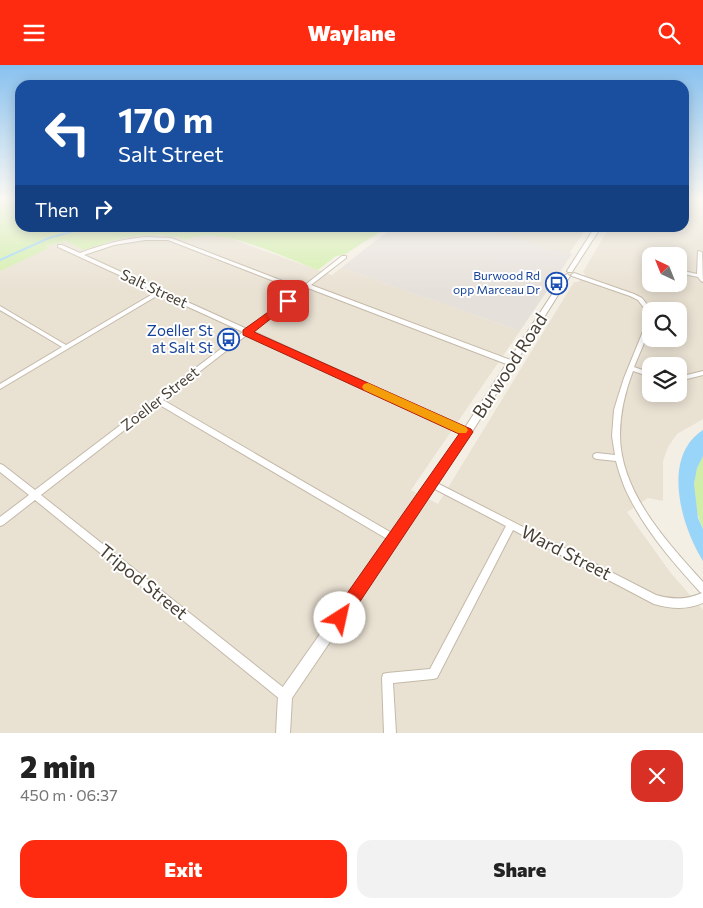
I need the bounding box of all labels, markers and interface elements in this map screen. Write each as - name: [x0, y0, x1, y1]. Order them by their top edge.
- icon: menu: [20, 19, 48, 47]
- text: Waylane: [308, 19, 395, 46]
- icon: search: [655, 19, 683, 47]
- text: 170 m: [118, 97, 213, 140]
- icon: left: [35, 100, 100, 165]
- text: Salt Street: [118, 140, 223, 167]
- icon: right: [89, 195, 117, 223]
- text: Then: [35, 198, 79, 221]
- north arrow: [642, 247, 688, 293]
- map controls: [642, 247, 687, 402]
- street label: Salt Street: [118, 265, 191, 311]
- place label: Burwood Rd opp Marceau Dr: [453, 268, 540, 296]
- bus stop icon: Burwood Rd opp Marceau Dr: [544, 271, 568, 295]
- pin: [267, 280, 309, 322]
- icon: arrive: [274, 287, 302, 315]
- button: search: [642, 302, 687, 347]
- street label: Burwood Road: [467, 309, 551, 422]
- place label: Zoeller St at Salt St: [147, 321, 213, 356]
- bus stop icon: Zoeller St at Salt St: [217, 328, 241, 352]
- button: layers: [642, 357, 687, 402]
- street label: Zoeller Street: [117, 362, 202, 434]
- street label: Ward Street: [518, 520, 615, 584]
- street label: Tripod Street: [95, 539, 193, 624]
- position arrow: [313, 591, 365, 643]
- text: 2 min: [20, 747, 95, 784]
- button: close: [631, 750, 683, 802]
- text: 450 m · 06:37: [20, 785, 118, 804]
- button: Exit: [20, 840, 347, 898]
- button: Share: [357, 840, 683, 898]

